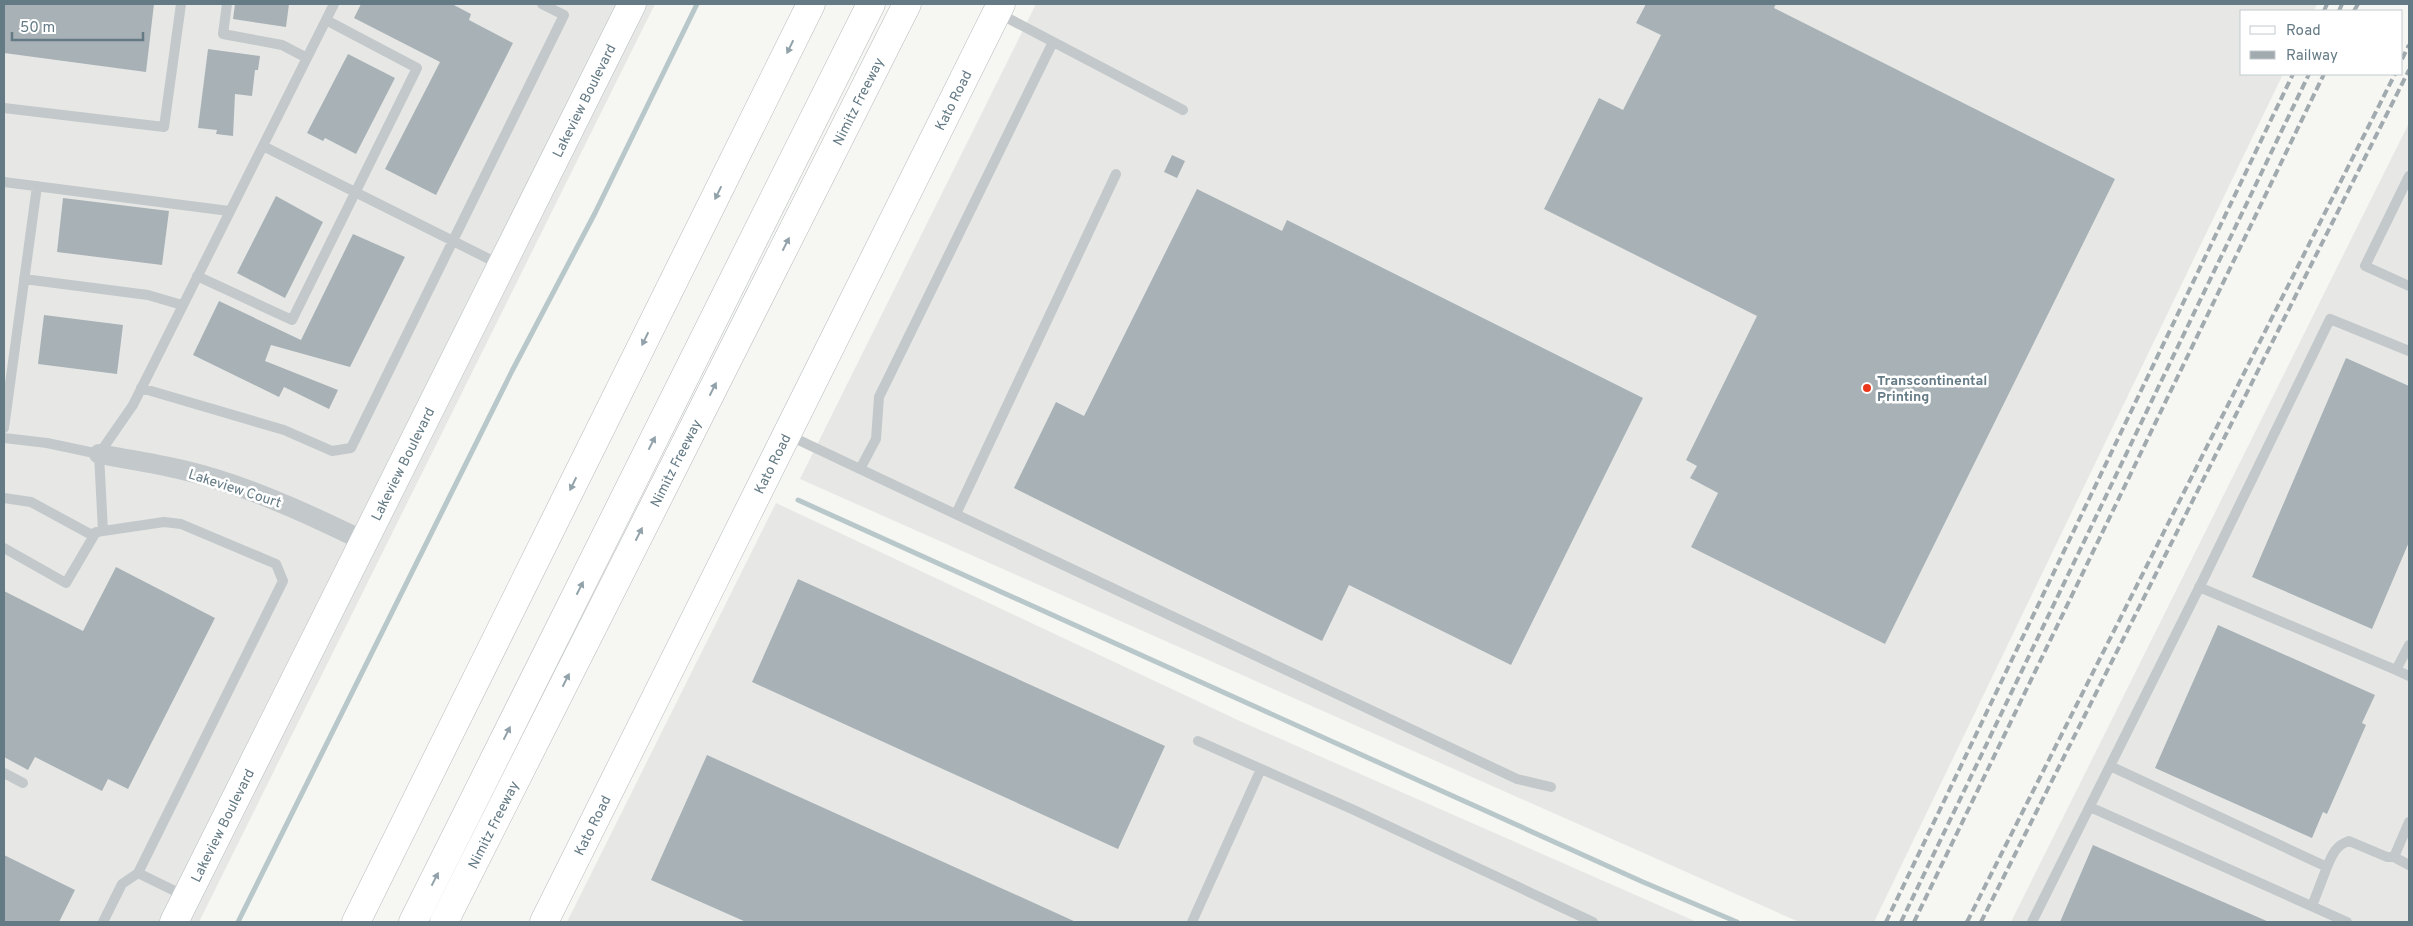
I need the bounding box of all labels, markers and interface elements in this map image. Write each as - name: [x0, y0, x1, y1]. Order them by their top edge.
- scale bar: [12, 10, 144, 42]
- legend: [2240, 10, 2403, 75]
- text: 50 m: [20, 19, 55, 38]
- text: Road: [2286, 22, 2321, 41]
- one-way arrow: [786, 40, 794, 55]
- street label: Lakeview Boulevard: [550, 42, 621, 161]
- text: Railway: [2286, 47, 2338, 66]
- street label: Nimitz Freeway: [830, 55, 888, 149]
- street label: Kato Road: [932, 68, 977, 134]
- one-way arrow: [714, 186, 722, 200]
- one-way arrow: [782, 237, 790, 251]
- one-way arrow: [641, 331, 650, 346]
- place label: Transcontinental Printing: [1877, 373, 1987, 406]
- one-way arrow: [709, 382, 717, 396]
- marker: Transcontinental Printing: [1861, 382, 1873, 394]
- street label: Lakeview Boulevard: [369, 405, 439, 524]
- street label: Nimitz Freeway: [648, 417, 706, 511]
- street label: Kato Road: [751, 431, 796, 497]
- one-way arrow: [648, 435, 656, 450]
- street label: Lakeview Court: [186, 466, 283, 512]
- one-way arrow: [569, 477, 577, 491]
- one-way arrow: [635, 527, 643, 542]
- one-way arrow: [576, 581, 584, 595]
- one-way arrow: [562, 672, 570, 687]
- one-way arrow: [503, 726, 511, 741]
- street label: Lakeview Boulevard: [188, 767, 259, 885]
- street label: Nimitz Freeway: [465, 779, 524, 872]
- street label: Kato Road: [571, 793, 616, 859]
- one-way arrow: [431, 872, 439, 886]

